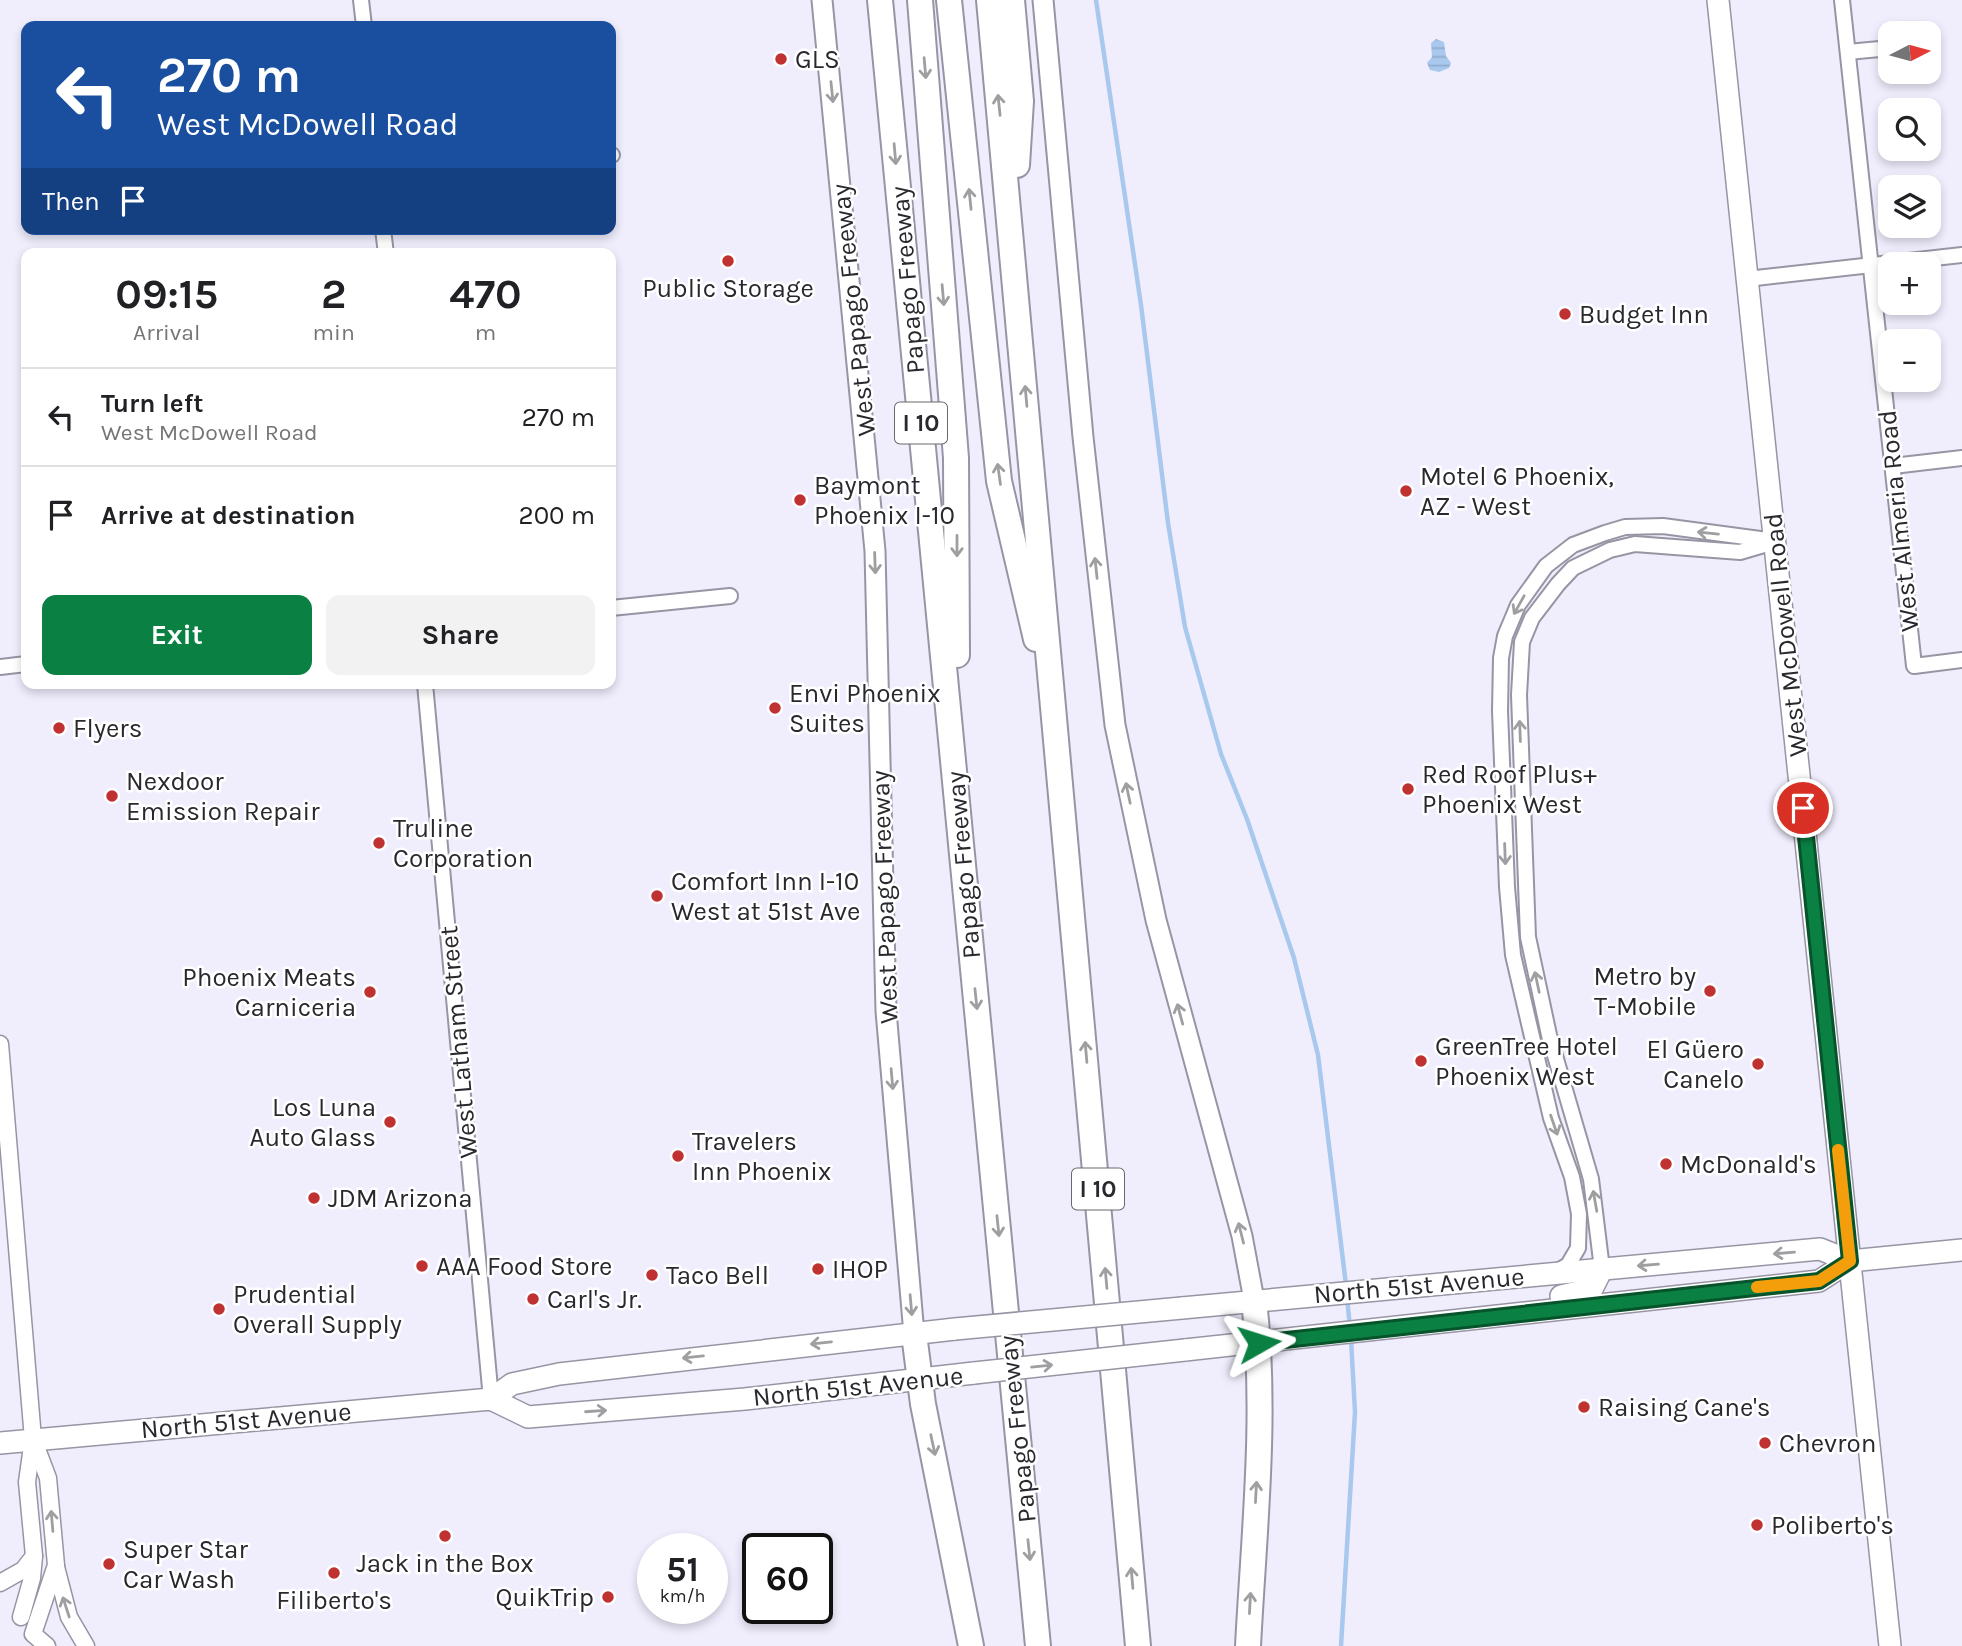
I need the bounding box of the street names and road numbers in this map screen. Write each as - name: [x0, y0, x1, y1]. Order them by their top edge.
- street label: West Papago Freeway: [825, 182, 882, 438]
- street label: Papago Freeway: [884, 185, 931, 375]
- road number: I 10: [895, 402, 947, 444]
- street label: West Almeria Road: [1871, 409, 1926, 633]
- street label: West McDowell Road: [1757, 512, 1814, 758]
- street label: West Papago Freeway: [865, 770, 904, 1024]
- street label: Papago Freeway: [940, 770, 987, 960]
- street label: West Latham Street: [433, 924, 484, 1160]
- road number: I 10: [1072, 1168, 1124, 1210]
- street label: North 51st Avenue: [1312, 1261, 1526, 1310]
- street label: Papago Freeway: [992, 1334, 1043, 1524]
- street label: North 51st Avenue: [751, 1360, 965, 1413]
- street label: North 51st Avenue: [139, 1396, 353, 1445]

